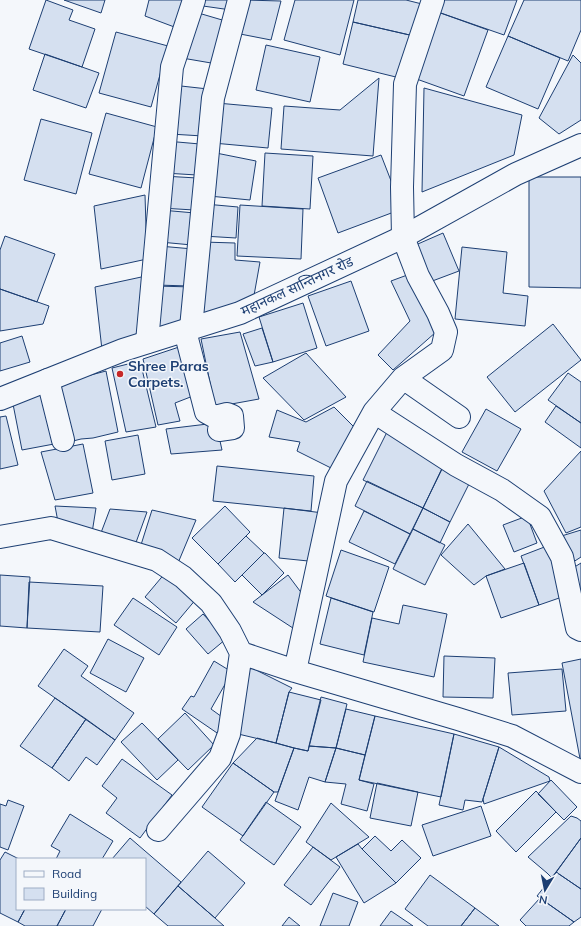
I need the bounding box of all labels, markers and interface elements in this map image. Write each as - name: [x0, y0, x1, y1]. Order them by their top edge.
- street label: महानकल सान्तिनगर रोड: [238, 252, 357, 320]
- place label: Shree Paras Carpets.: [128, 357, 209, 391]
- marker: Shree Paras Carpets.: [115, 369, 125, 379]
- legend: [16, 858, 146, 910]
- text: Road: [52, 866, 81, 881]
- north arrow: [525, 870, 565, 910]
- text: Building: [52, 886, 97, 901]
- text: N: [538, 892, 549, 907]

